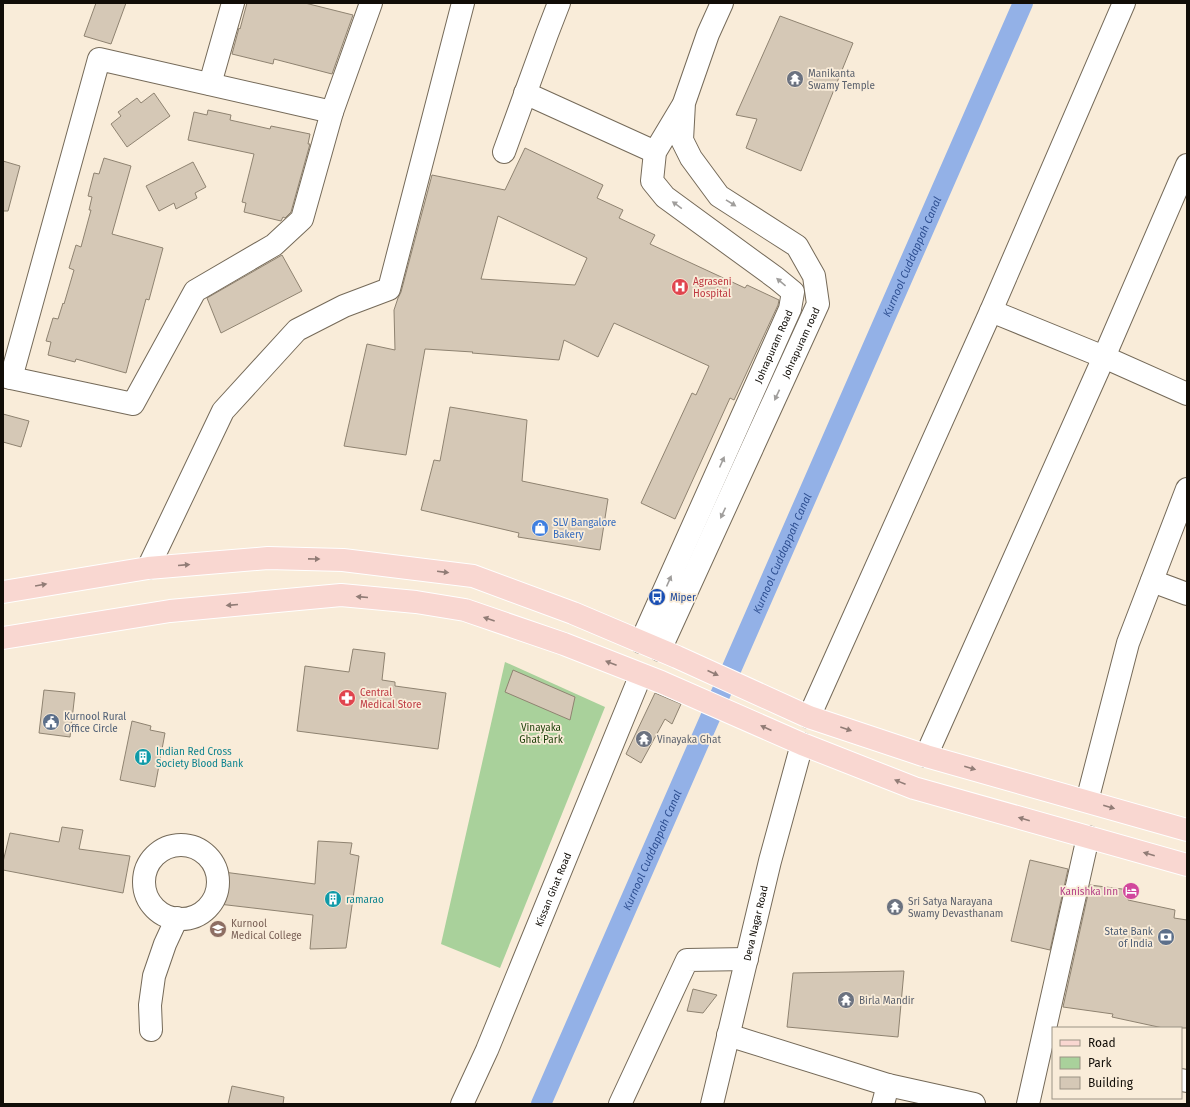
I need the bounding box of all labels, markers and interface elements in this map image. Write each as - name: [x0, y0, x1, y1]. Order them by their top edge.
- place label: Manikanta Swamy Temple: [808, 68, 875, 92]
- temple icon: Manikanta Swamy Temple: [785, 69, 805, 89]
- water label: Kurnool Cuddappah Canal: [880, 195, 944, 319]
- one-way arrow: [725, 200, 737, 207]
- one-way arrow: [671, 201, 682, 209]
- place label: Agraseni Hospital: [693, 276, 732, 300]
- hospital icon: Agraseni Hospital: [670, 277, 690, 297]
- one-way arrow: [776, 278, 787, 287]
- street label: Johrapuram road: [780, 306, 823, 380]
- street label: Johrapuram Road: [753, 308, 796, 385]
- one-way arrow: [774, 389, 780, 401]
- one-way arrow: [719, 456, 725, 468]
- water label: Kurnool Cuddappah Canal: [751, 492, 814, 616]
- one-way arrow: [720, 508, 726, 519]
- place label: SLV Bangalore Bakery: [553, 517, 616, 541]
- shop icon: SLV Bangalore Bakery: [530, 518, 550, 538]
- one-way arrow: [308, 556, 321, 562]
- one-way arrow: [178, 562, 190, 568]
- one-way arrow: [437, 569, 449, 576]
- one-way arrow: [666, 575, 672, 586]
- one-way arrow: [35, 582, 48, 588]
- bus stop icon: Miper: [647, 587, 667, 607]
- place label: Miper: [670, 592, 696, 604]
- one-way arrow: [356, 594, 368, 600]
- one-way arrow: [226, 602, 238, 609]
- one-way arrow: [483, 615, 495, 621]
- one-way arrow: [605, 659, 617, 665]
- one-way arrow: [707, 670, 718, 676]
- place label: Central Medical Store: [360, 687, 421, 711]
- pharmacy icon: Central Medical Store: [337, 688, 357, 708]
- place label: Kurnool Rural Office Circle: [64, 711, 126, 735]
- public building icon: Kurnool Rural Office Circle: [41, 712, 61, 732]
- park label: Vinayaka Ghat Park: [519, 722, 564, 746]
- one-way arrow: [761, 725, 772, 731]
- one-way arrow: [840, 726, 852, 732]
- temple icon: Vinayaka Ghat: [634, 729, 654, 749]
- place label: Vinayaka Ghat: [657, 734, 721, 746]
- place label: Indian Red Cross Society Blood Bank: [156, 746, 244, 770]
- building icon: Indian Red Cross Society Blood Bank: [133, 747, 153, 767]
- one-way arrow: [964, 766, 976, 772]
- one-way arrow: [893, 779, 905, 785]
- water label: Kurnool Cuddappah Canal: [621, 788, 685, 912]
- one-way arrow: [1103, 804, 1115, 810]
- one-way arrow: [1018, 816, 1030, 822]
- street label: Kissan Ghat Road: [533, 851, 574, 929]
- one-way arrow: [1143, 851, 1155, 857]
- hotel icon: Kanishka Inn: [1121, 881, 1141, 901]
- street label: Deva Nagar Road: [741, 884, 771, 962]
- place label: Kanishka Inn: [1060, 886, 1118, 898]
- building icon: ramarao: [323, 889, 343, 909]
- place label: ramarao: [346, 894, 384, 906]
- place label: Sri Satya Narayana Swamy Devasthanam: [908, 896, 1003, 920]
- temple icon: Sri Satya Narayana Swamy Devasthanam: [885, 897, 905, 917]
- place label: Kurnool Medical College: [231, 918, 302, 942]
- school or university icon: Kurnool Medical College: [208, 919, 228, 939]
- place label: State Bank of India: [1105, 926, 1154, 950]
- bank icon: State Bank of India: [1156, 927, 1176, 947]
- temple icon: Birla Mandir: [836, 990, 856, 1010]
- place label: Birla Mandir: [859, 995, 915, 1007]
- legend: [1052, 1027, 1182, 1099]
- text: Road: [1088, 1036, 1116, 1050]
- text: Park: [1088, 1056, 1112, 1070]
- text: Building: [1088, 1076, 1134, 1090]

